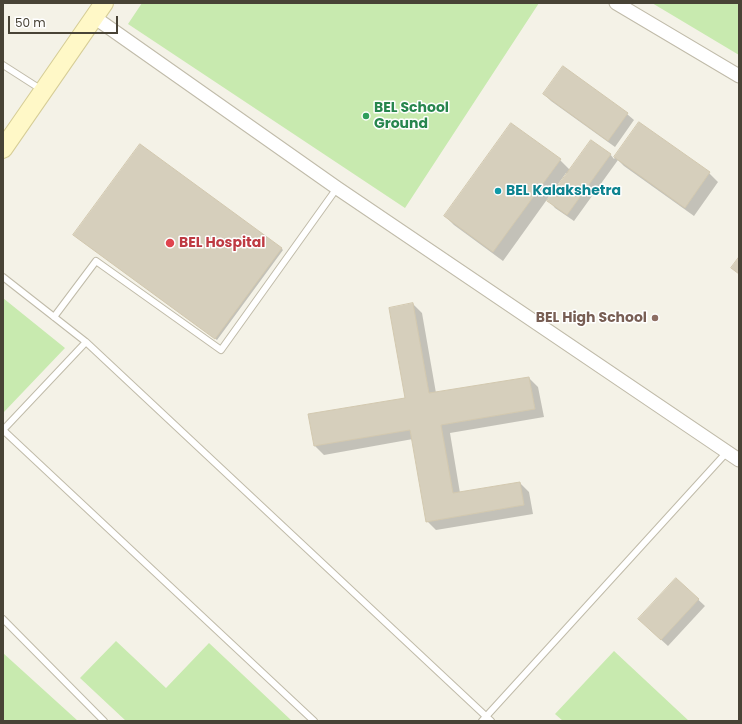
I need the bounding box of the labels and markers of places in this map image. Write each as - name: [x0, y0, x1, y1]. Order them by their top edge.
- place label: BEL School Ground: [374, 100, 449, 132]
- marker: BEL School Ground: [361, 111, 371, 121]
- place label: BEL Kalakshetra: [506, 183, 621, 199]
- marker: BEL Kalakshetra: [493, 186, 503, 196]
- place label: BEL Hospital: [179, 235, 265, 251]
- marker: BEL Hospital: [164, 237, 176, 249]
- place label: BEL High School: [536, 310, 647, 326]
- marker: BEL High School: [650, 313, 660, 323]

